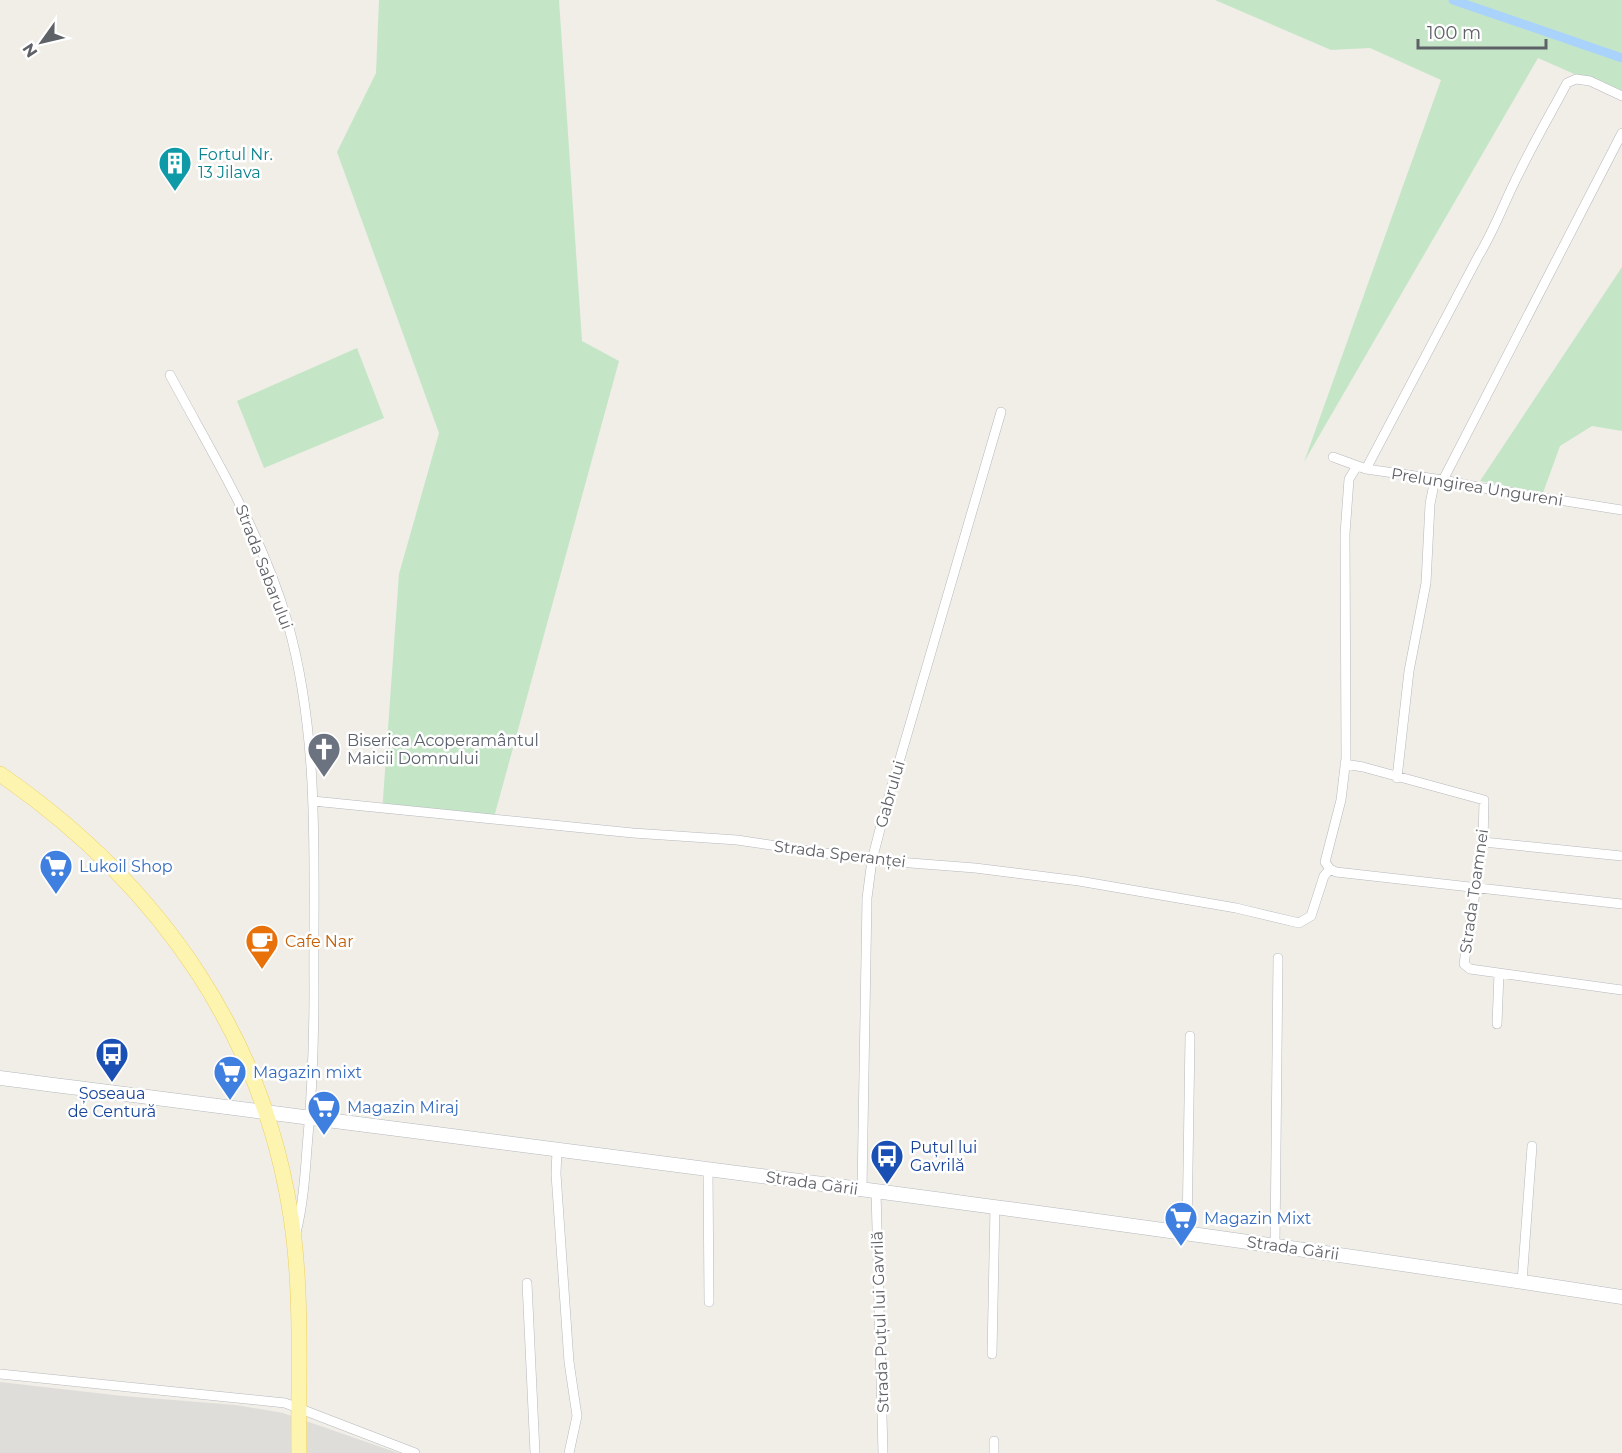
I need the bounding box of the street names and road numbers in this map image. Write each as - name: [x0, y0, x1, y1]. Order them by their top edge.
- street label: Prelungirea Ungureni: [1390, 464, 1564, 510]
- street label: Strada Sabarului: [231, 502, 297, 632]
- street label: Gabrului: [871, 758, 909, 830]
- street label: Strada Toamnei: [1456, 828, 1492, 954]
- street label: Strada Speranței: [773, 836, 907, 872]
- street label: Strada Gării: [765, 1167, 859, 1199]
- street label: Strada Puțul lui Gavrilă: [867, 1231, 894, 1413]
- street label: Strada Gării: [1246, 1232, 1340, 1264]

